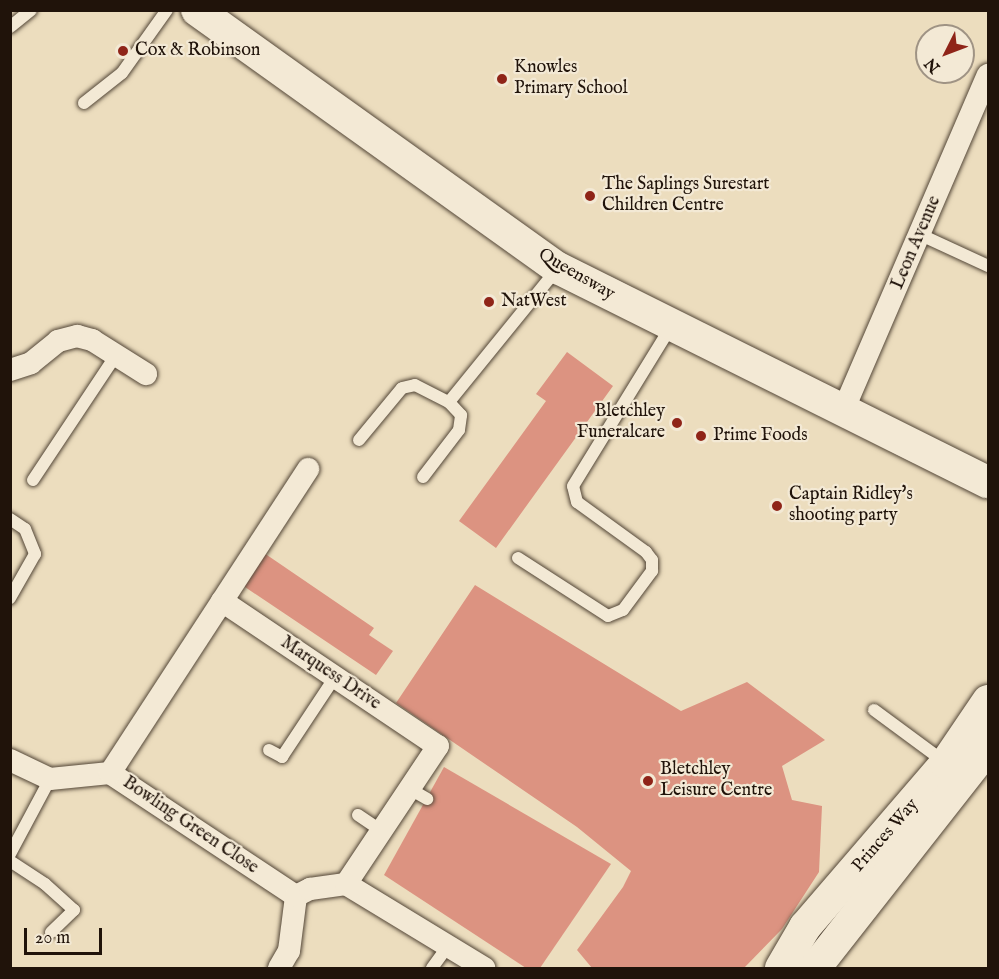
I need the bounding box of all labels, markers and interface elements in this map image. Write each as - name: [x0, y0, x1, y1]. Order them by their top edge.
- north arrow: [915, 24, 975, 84]
- place label: Cox & Robinson: [135, 40, 260, 62]
- marker: Cox & Robinson: [116, 44, 130, 58]
- text: N: [921, 53, 945, 77]
- place label: Knowles Primary School: [514, 58, 628, 100]
- marker: Knowles Primary School: [495, 72, 509, 86]
- place label: The Saplings Surestart Children Centre: [602, 175, 769, 218]
- marker: The Saplings Surestart Children Centre: [583, 189, 597, 203]
- street label: Leon Avenue: [888, 193, 946, 293]
- street label: Queensway: [534, 244, 618, 306]
- place label: NatWest: [501, 291, 567, 313]
- marker: NatWest: [482, 295, 496, 309]
- place label: Bletchley Funeralcare: [577, 402, 665, 444]
- marker: Bletchley Funeralcare: [670, 416, 684, 430]
- place label: Prime Foods: [713, 425, 807, 447]
- marker: Prime Foods: [694, 429, 708, 443]
- place label: Captain Ridley's shooting party: [789, 485, 913, 528]
- marker: Captain Ridley's shooting party: [770, 499, 784, 513]
- street label: Marquess Drive: [276, 633, 384, 715]
- place label: Bletchley Leisure Centre: [660, 760, 772, 802]
- street label: Bowling Green Close: [118, 773, 262, 879]
- marker: Bletchley Leisure Centre: [641, 774, 655, 788]
- street label: Princes Way: [848, 795, 924, 877]
- scale bar: [27, 916, 105, 954]
- text: 20 m: [35, 927, 70, 950]

